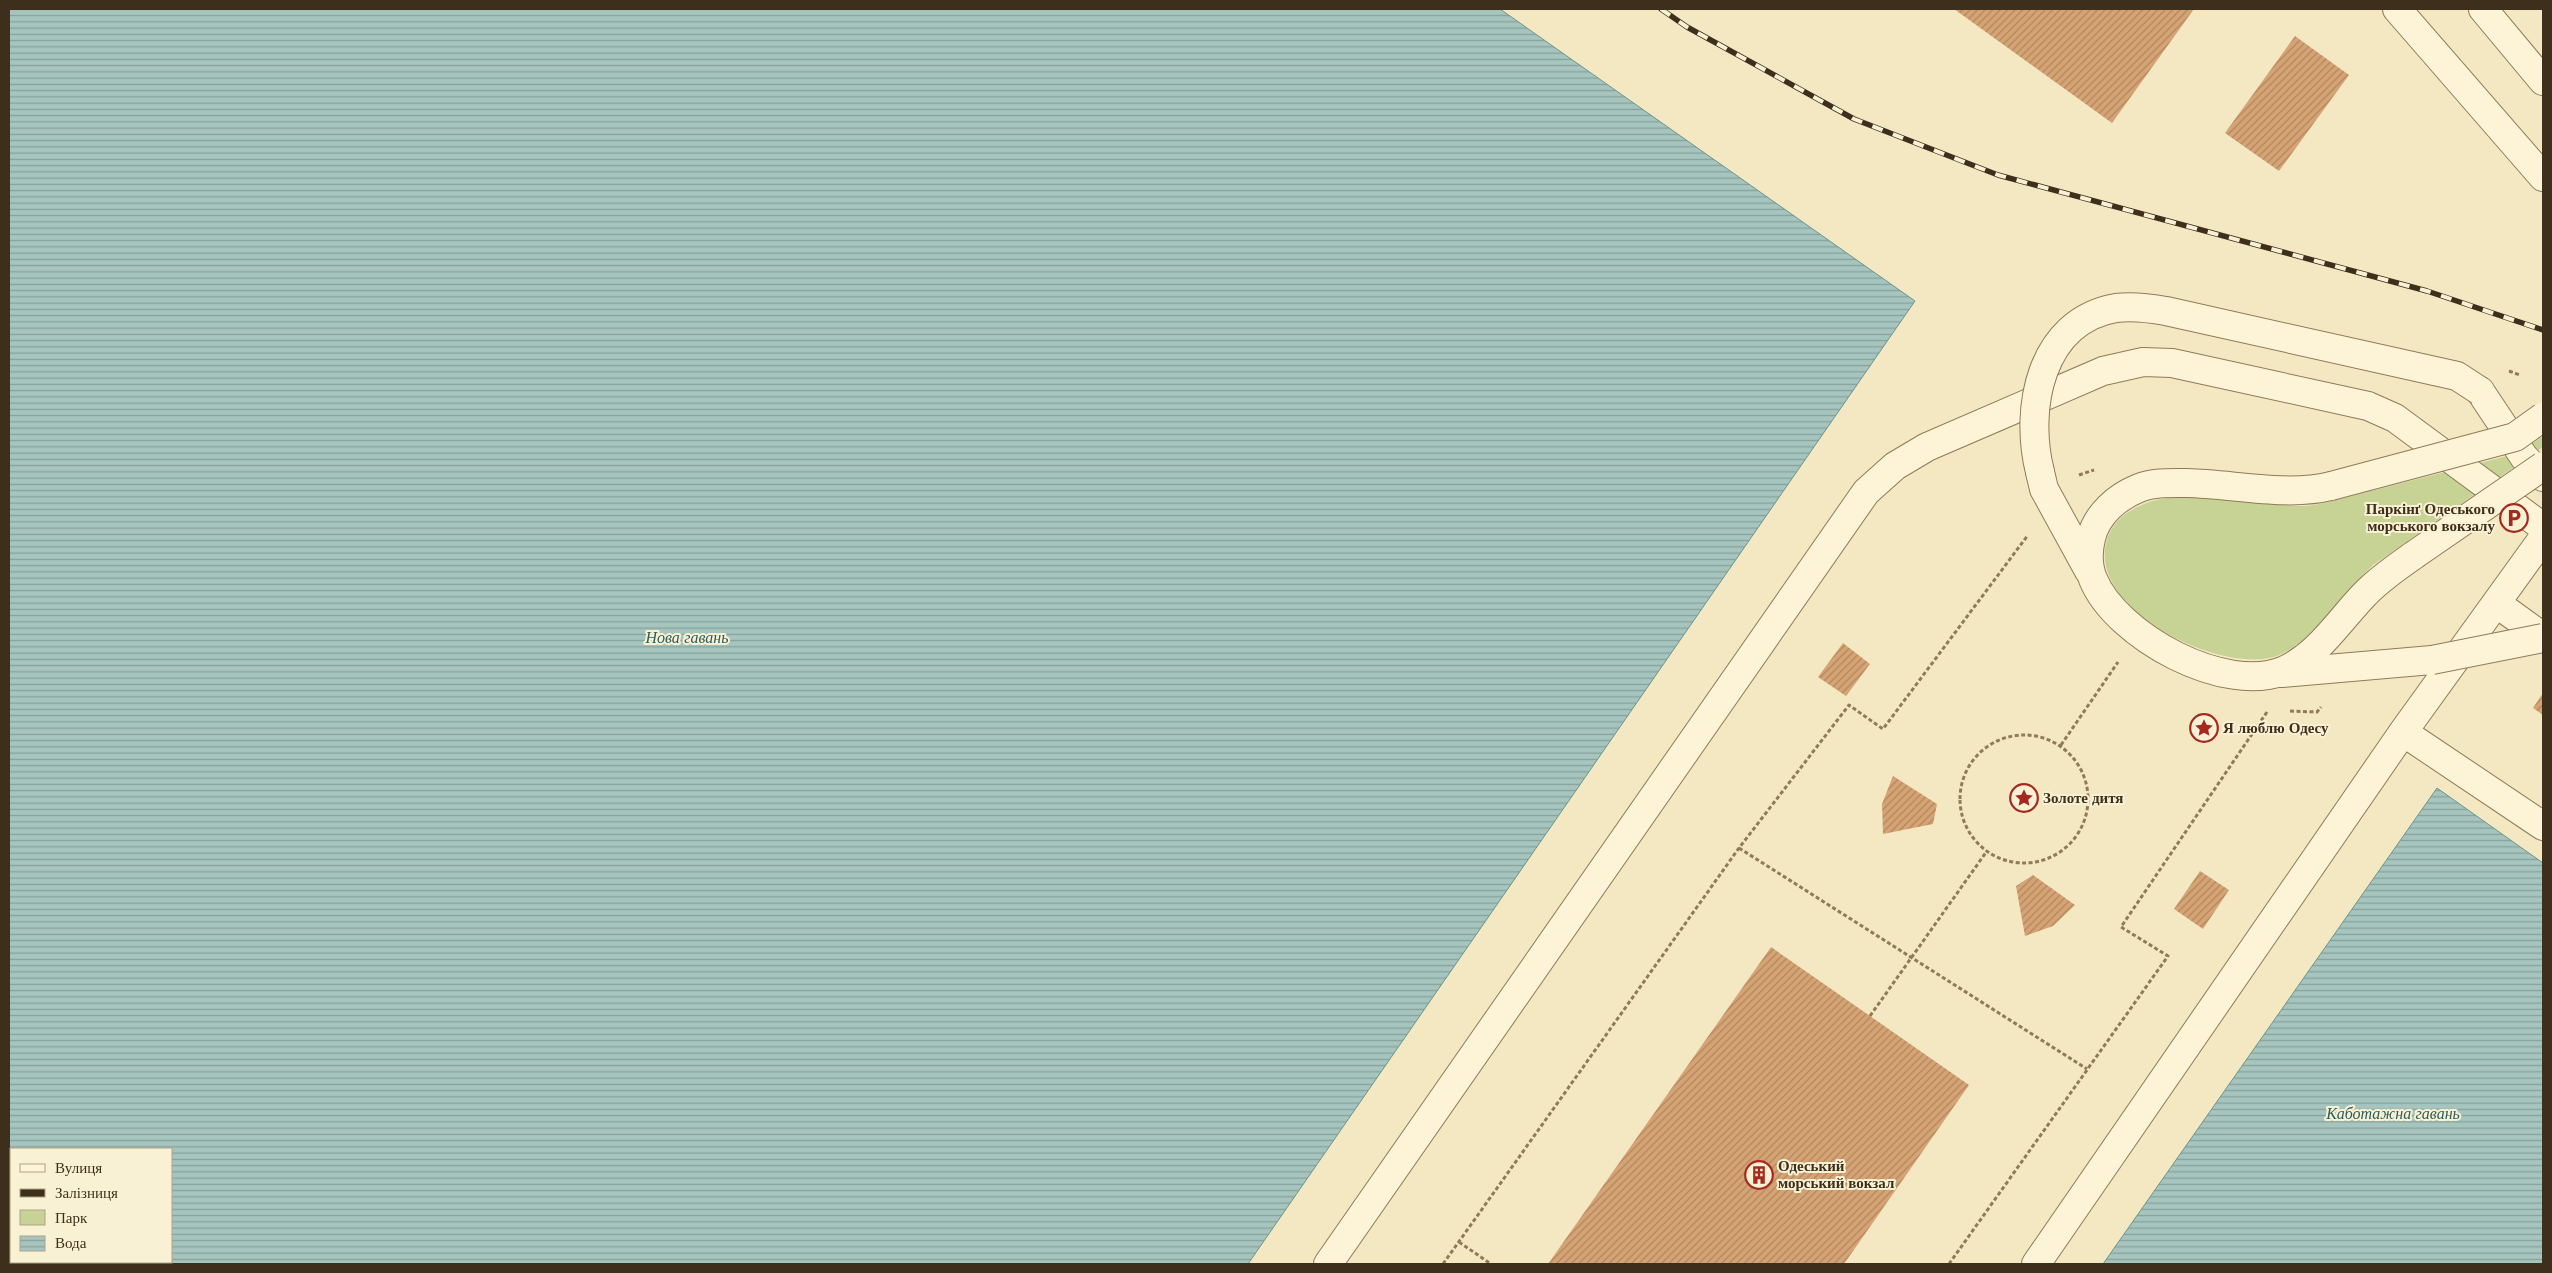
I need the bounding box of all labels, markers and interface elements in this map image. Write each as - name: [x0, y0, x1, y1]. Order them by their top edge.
- place label: Паркінґ Одеського морського вокзалу: [2366, 499, 2495, 535]
- parking icon: Паркінґ Одеського морського вокзалу: [2499, 503, 2529, 533]
- water label: Нова гавань: [644, 627, 729, 647]
- place icon: Я люблю Одесу: [2189, 713, 2219, 743]
- place label: Я люблю Одесу: [2223, 718, 2329, 737]
- place icon: Золоте дитя: [2009, 783, 2039, 813]
- place label: Золоте дитя: [2043, 788, 2123, 807]
- water label: Каботажна гавань: [2325, 1103, 2460, 1123]
- legend: [10, 1148, 172, 1263]
- place label: Одеський морський вокзал: [1778, 1156, 1895, 1192]
- text: Вулиця: [55, 1158, 102, 1177]
- building icon: Одеський морський вокзал: [1744, 1160, 1774, 1190]
- text: Залізниця: [55, 1183, 118, 1202]
- text: Парк: [55, 1208, 88, 1227]
- text: Вода: [55, 1233, 87, 1252]

